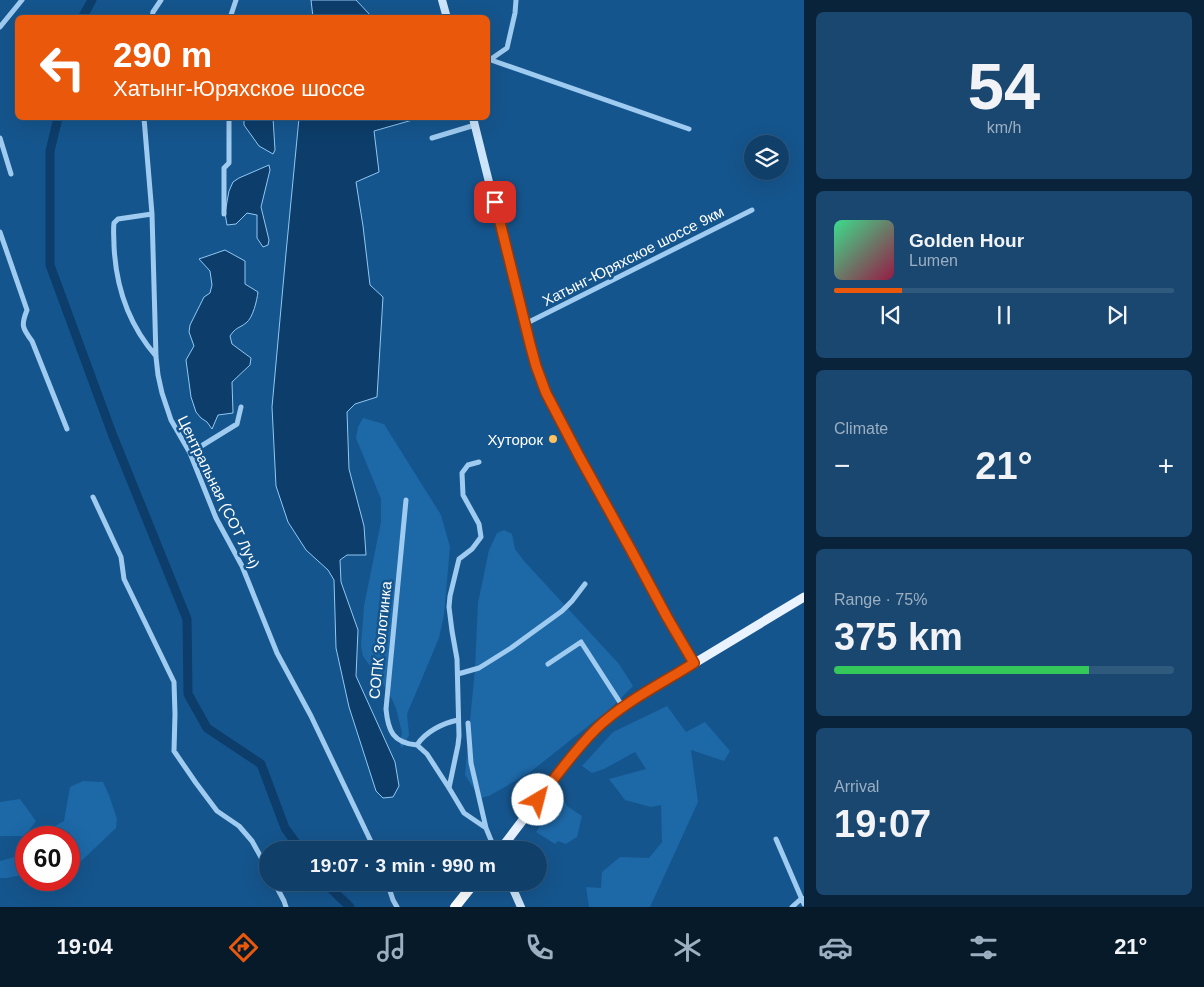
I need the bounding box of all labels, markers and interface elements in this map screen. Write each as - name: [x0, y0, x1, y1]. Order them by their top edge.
- icon: left: [30, 35, 95, 100]
- text: 290 m: [113, 35, 212, 74]
- text: 54: [968, 50, 1040, 123]
- text: Хатынг-Юряхское шоссе: [113, 76, 365, 101]
- text: km/h: [987, 119, 1021, 136]
- map controls: [744, 135, 789, 180]
- button: layers: [744, 135, 789, 180]
- pin: [474, 181, 516, 223]
- icon: arrive: [481, 188, 509, 216]
- street label: Хатынг-Юряхское шоссе 9км: [539, 203, 727, 309]
- text: Golden Hour: [909, 230, 1024, 251]
- text: Lumen: [909, 252, 958, 269]
- icon: previous: [877, 301, 905, 329]
- icon: pause: [990, 301, 1018, 329]
- icon: next: [1103, 301, 1131, 329]
- street label: Центральная (СОТ Луч): [175, 413, 263, 571]
- text: Climate: [834, 420, 888, 437]
- place label: Хуторок: [488, 431, 543, 448]
- marker: Хуторок: [547, 433, 559, 445]
- text: 21°: [975, 445, 1033, 487]
- text: −: [834, 450, 850, 481]
- text: +: [1158, 450, 1174, 481]
- street label: СОПК Золотинка: [365, 579, 395, 700]
- text: Range · 75%: [834, 591, 927, 608]
- text: 375 km: [834, 616, 963, 658]
- position arrow: [511, 773, 563, 825]
- text: Arrival: [834, 778, 879, 795]
- text: 19:07: [834, 803, 931, 845]
- speed limit sign: 60: [15, 826, 80, 891]
- text: 19:07 · 3 min · 990 m: [310, 855, 496, 876]
- icon: directions: [226, 930, 261, 965]
- icon: music: [374, 930, 409, 965]
- icon: phone: [522, 930, 557, 965]
- icon: climate: [670, 930, 705, 965]
- icon: car: [818, 930, 853, 965]
- icon: filters: [966, 930, 1001, 965]
- text: 19:04: [57, 934, 113, 959]
- text: 21°: [1114, 934, 1147, 959]

